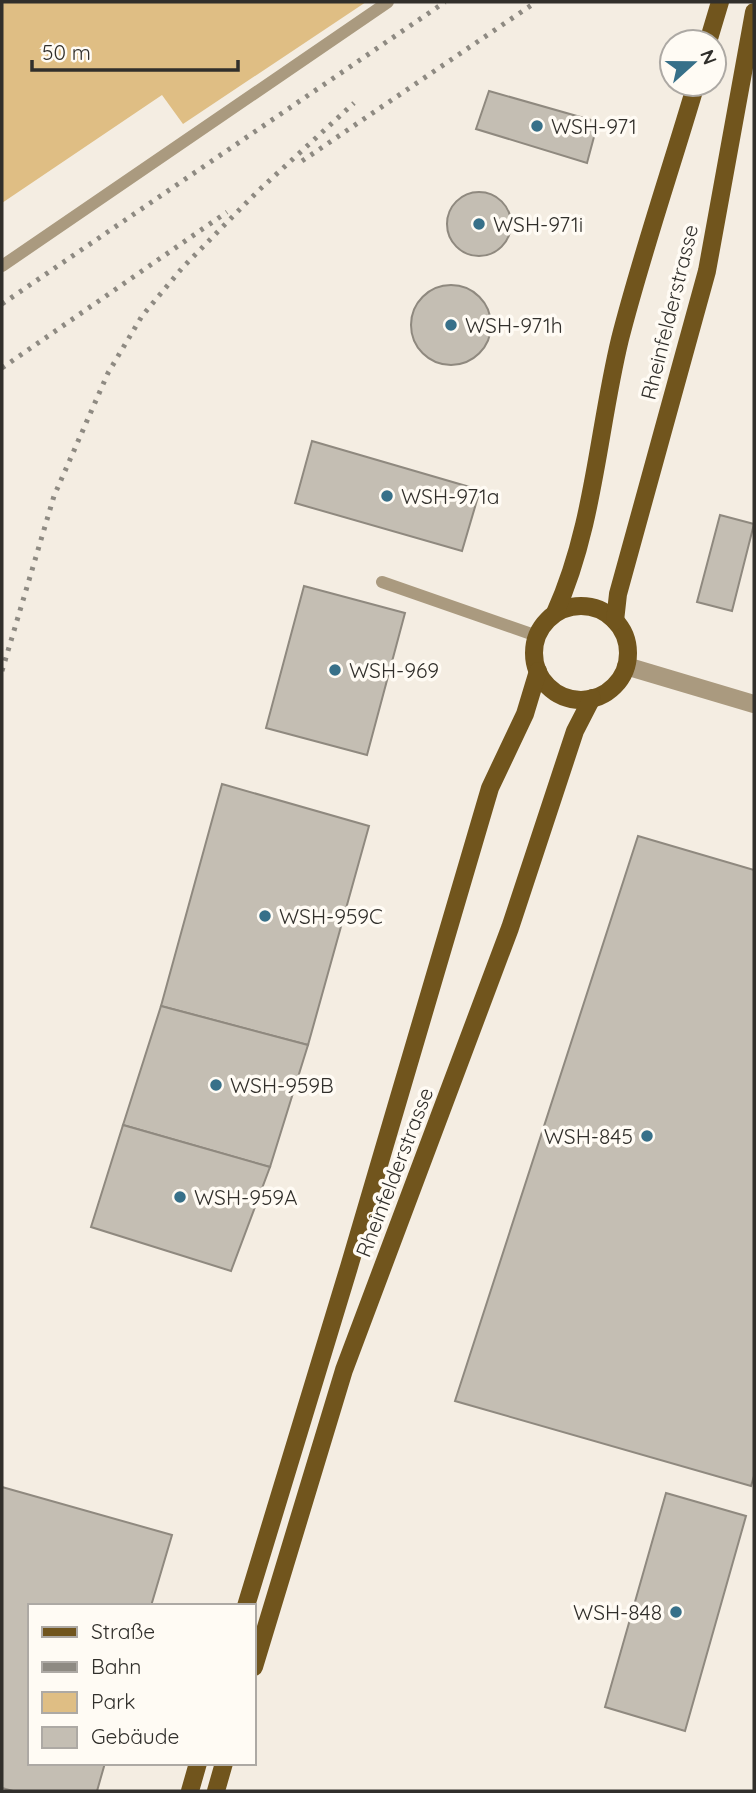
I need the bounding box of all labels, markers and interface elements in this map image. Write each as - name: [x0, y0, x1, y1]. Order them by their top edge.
- scale bar: [32, 28, 238, 72]
- north arrow: [658, 28, 728, 98]
- text: 50 m: [42, 39, 91, 65]
- text: N: [695, 46, 723, 68]
- place label: WSH-971: [551, 113, 637, 139]
- marker: WSH-971: [529, 118, 545, 134]
- place label: WSH-971i: [493, 211, 583, 237]
- marker: WSH-971i: [471, 216, 487, 232]
- street label: Rheinfelderstrasse: [635, 222, 703, 402]
- place label: WSH-971h: [465, 312, 563, 338]
- marker: WSH-971h: [443, 317, 459, 333]
- place label: WSH-971a: [401, 483, 500, 509]
- marker: WSH-971a: [379, 488, 395, 504]
- place label: WSH-969: [349, 657, 439, 683]
- marker: WSH-969: [327, 662, 343, 678]
- place label: WSH-959C: [279, 903, 383, 929]
- marker: WSH-959C: [257, 908, 273, 924]
- place label: WSH-959B: [230, 1072, 334, 1098]
- marker: WSH-959B: [208, 1077, 224, 1093]
- street label: Rheinfelderstrasse: [350, 1084, 438, 1260]
- place label: WSH-845: [544, 1123, 633, 1149]
- marker: WSH-845: [639, 1128, 655, 1144]
- place label: WSH-959A: [194, 1184, 298, 1210]
- marker: WSH-959A: [172, 1189, 188, 1205]
- place label: WSH-848: [573, 1599, 662, 1625]
- legend: [28, 1604, 256, 1765]
- marker: WSH-848: [668, 1604, 684, 1620]
- text: Straße: [91, 1618, 155, 1644]
- text: Bahn: [91, 1653, 141, 1679]
- text: Park: [91, 1688, 135, 1714]
- text: Gebäude: [91, 1723, 179, 1749]

